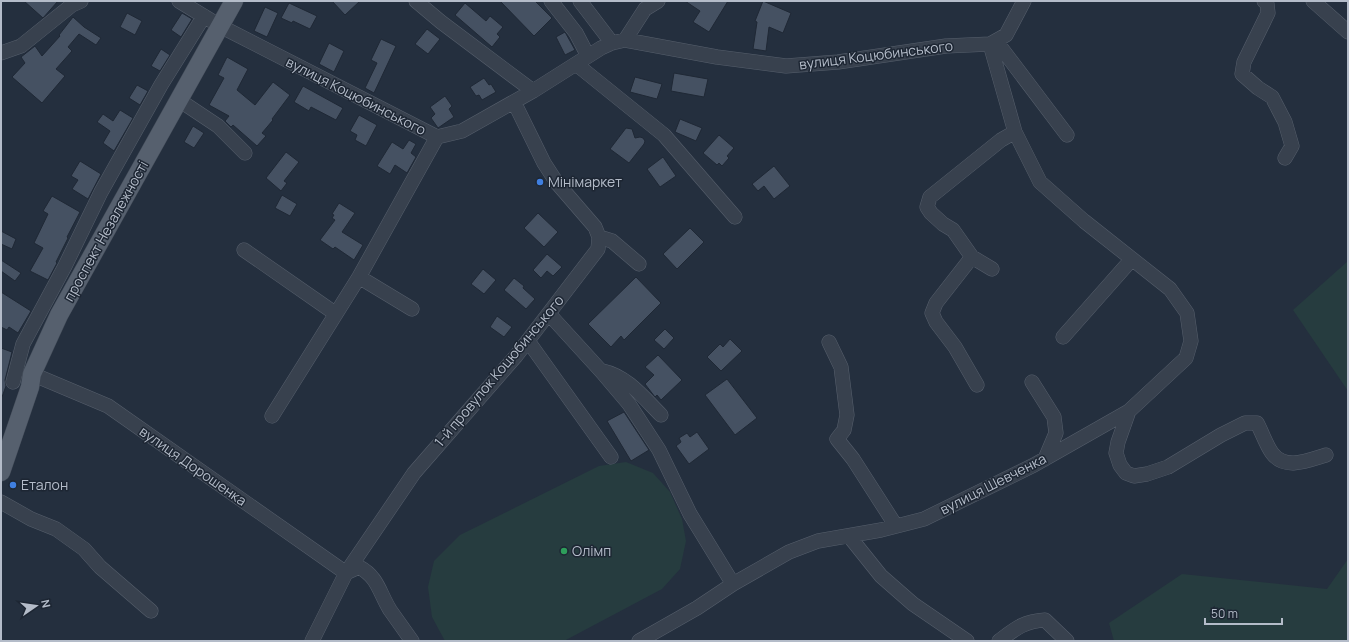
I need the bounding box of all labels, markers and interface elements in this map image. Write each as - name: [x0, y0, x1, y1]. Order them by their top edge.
- street label: вулиця Коцюбинського: [798, 36, 954, 73]
- street label: вулиця Коцюбинського: [283, 52, 430, 139]
- street label: проспект Незалежності: [59, 157, 152, 304]
- place label: Мінімаркет: [548, 172, 622, 191]
- marker: Мінімаркет: [535, 177, 545, 187]
- street label: 1-й провулок Коцюбинського: [429, 291, 568, 450]
- street label: вулиця Дорошенка: [136, 421, 251, 510]
- street label: вулиця Шевченка: [936, 449, 1049, 519]
- place label: Еталон: [21, 475, 68, 494]
- marker: Еталон: [8, 480, 18, 490]
- place label: Олімп: [572, 541, 611, 560]
- marker: Олімп: [559, 546, 569, 556]
- north arrow: [16, 586, 56, 626]
- text: N: [38, 598, 54, 609]
- scale bar: [1205, 600, 1282, 626]
- text: 50 m: [1211, 605, 1238, 622]

